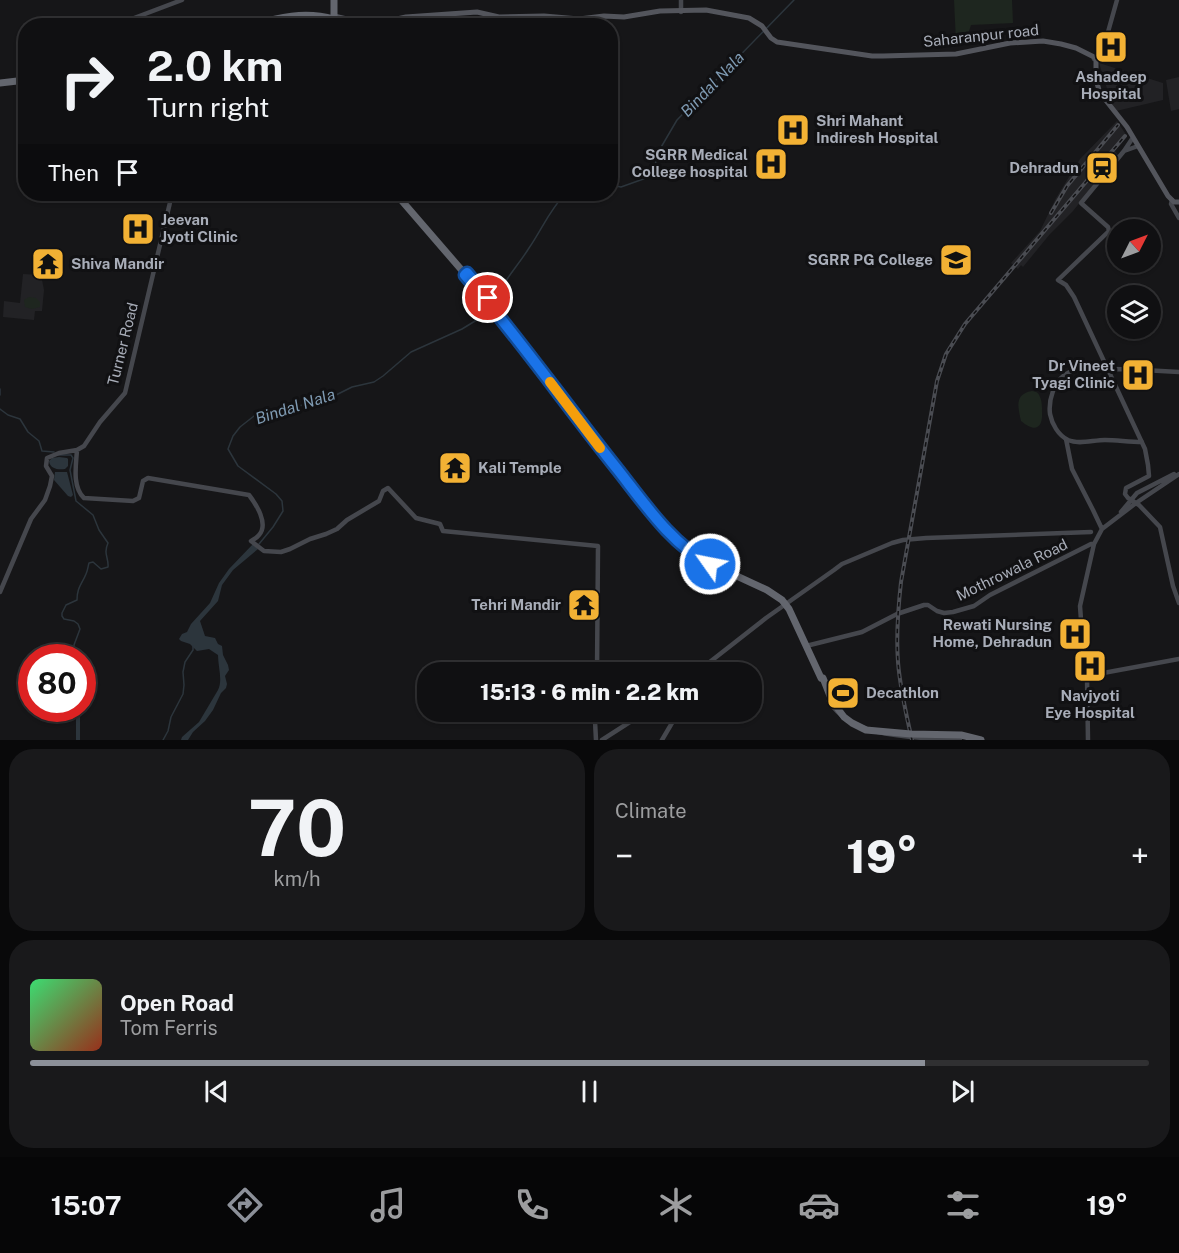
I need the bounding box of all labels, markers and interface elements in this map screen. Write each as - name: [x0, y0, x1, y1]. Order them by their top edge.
- street label: Saharanpur road: [922, 21, 1040, 50]
- hospital icon: Ashadeep Hospital: [1093, 29, 1129, 65]
- text: 2.0 km: [147, 41, 283, 90]
- icon: right: [48, 42, 126, 120]
- water label: Bindal Nala: [677, 48, 748, 121]
- place label: Ashadeep Hospital: [1075, 68, 1147, 102]
- text: Turn right: [147, 91, 270, 123]
- hospital icon: Shri Mahant Indiresh Hospital: [775, 112, 811, 148]
- place label: Shri Mahant Indiresh Hospital: [816, 112, 938, 146]
- place label: SGRR Medical College hospital: [631, 146, 748, 180]
- hospital icon: SGRR Medical College hospital: [753, 146, 789, 182]
- station icon: Dehradun: [1084, 150, 1120, 186]
- icon: arrive: [111, 156, 144, 189]
- place label: Dehradun: [1009, 159, 1079, 176]
- text: Then: [48, 160, 99, 186]
- hospital icon: Jeevan Jyoti Clinic: [120, 211, 156, 247]
- place label: Jeevan Jyoti Clinic: [161, 211, 238, 245]
- north arrow: [1107, 219, 1161, 273]
- map controls: [1107, 219, 1161, 339]
- school or university icon: SGRR PG College: [938, 242, 974, 278]
- temple icon: Shiva Mandir: [30, 246, 66, 282]
- place label: SGRR PG College: [807, 251, 933, 268]
- place label: Shiva Mandir: [71, 255, 164, 272]
- pin: [462, 272, 513, 323]
- icon: arrive: [471, 281, 504, 314]
- button: layers: [1107, 285, 1161, 339]
- street label: Turner Road: [104, 301, 141, 387]
- place label: Dr Vineet Tyagi Clinic: [1032, 357, 1115, 391]
- hospital icon: Dr Vineet Tyagi Clinic: [1120, 357, 1156, 393]
- water label: Bindal Nala: [253, 385, 338, 428]
- temple icon: Kali Temple: [437, 450, 473, 486]
- place label: Kali Temple: [478, 459, 562, 476]
- position arrow: [678, 532, 742, 596]
- street label: Mothrowala Road: [953, 535, 1070, 604]
- temple icon: Tehri Mandir: [566, 587, 602, 623]
- place label: Tehri Mandir: [471, 596, 561, 613]
- place label: Rewati Nursing Home, Dehradun: [933, 616, 1053, 650]
- hospital icon: Rewati Nursing Home, Dehradun: [1057, 616, 1093, 652]
- speed limit sign: 80: [18, 644, 96, 722]
- hospital icon: Navjyoti Eye Hospital: [1072, 648, 1108, 684]
- sports icon: Decathlon: [825, 675, 861, 711]
- text: 15:13 · 6 min · 2.2 km: [480, 679, 699, 705]
- place label: Decathlon: [866, 684, 939, 701]
- place label: Navjyoti Eye Hospital: [1045, 687, 1135, 721]
- text: 70: [248, 782, 346, 874]
- text: Climate: [615, 799, 687, 823]
- text: 19°: [846, 830, 918, 883]
- text: −: [615, 837, 633, 875]
- text: +: [1131, 837, 1149, 875]
- text: km/h: [273, 867, 321, 891]
- text: Open Road: [120, 990, 234, 1016]
- text: Tom Ferris: [120, 1016, 218, 1040]
- icon: previous: [200, 1075, 233, 1108]
- icon: pause: [573, 1075, 606, 1108]
- icon: next: [946, 1075, 979, 1108]
- icon: directions: [224, 1184, 266, 1226]
- icon: music: [367, 1184, 409, 1226]
- icon: phone: [511, 1184, 553, 1226]
- icon: climate: [655, 1184, 697, 1226]
- icon: car: [798, 1184, 840, 1226]
- icon: filters: [942, 1184, 984, 1226]
- text: 15:07: [51, 1189, 122, 1221]
- text: 19°: [1086, 1189, 1128, 1221]

